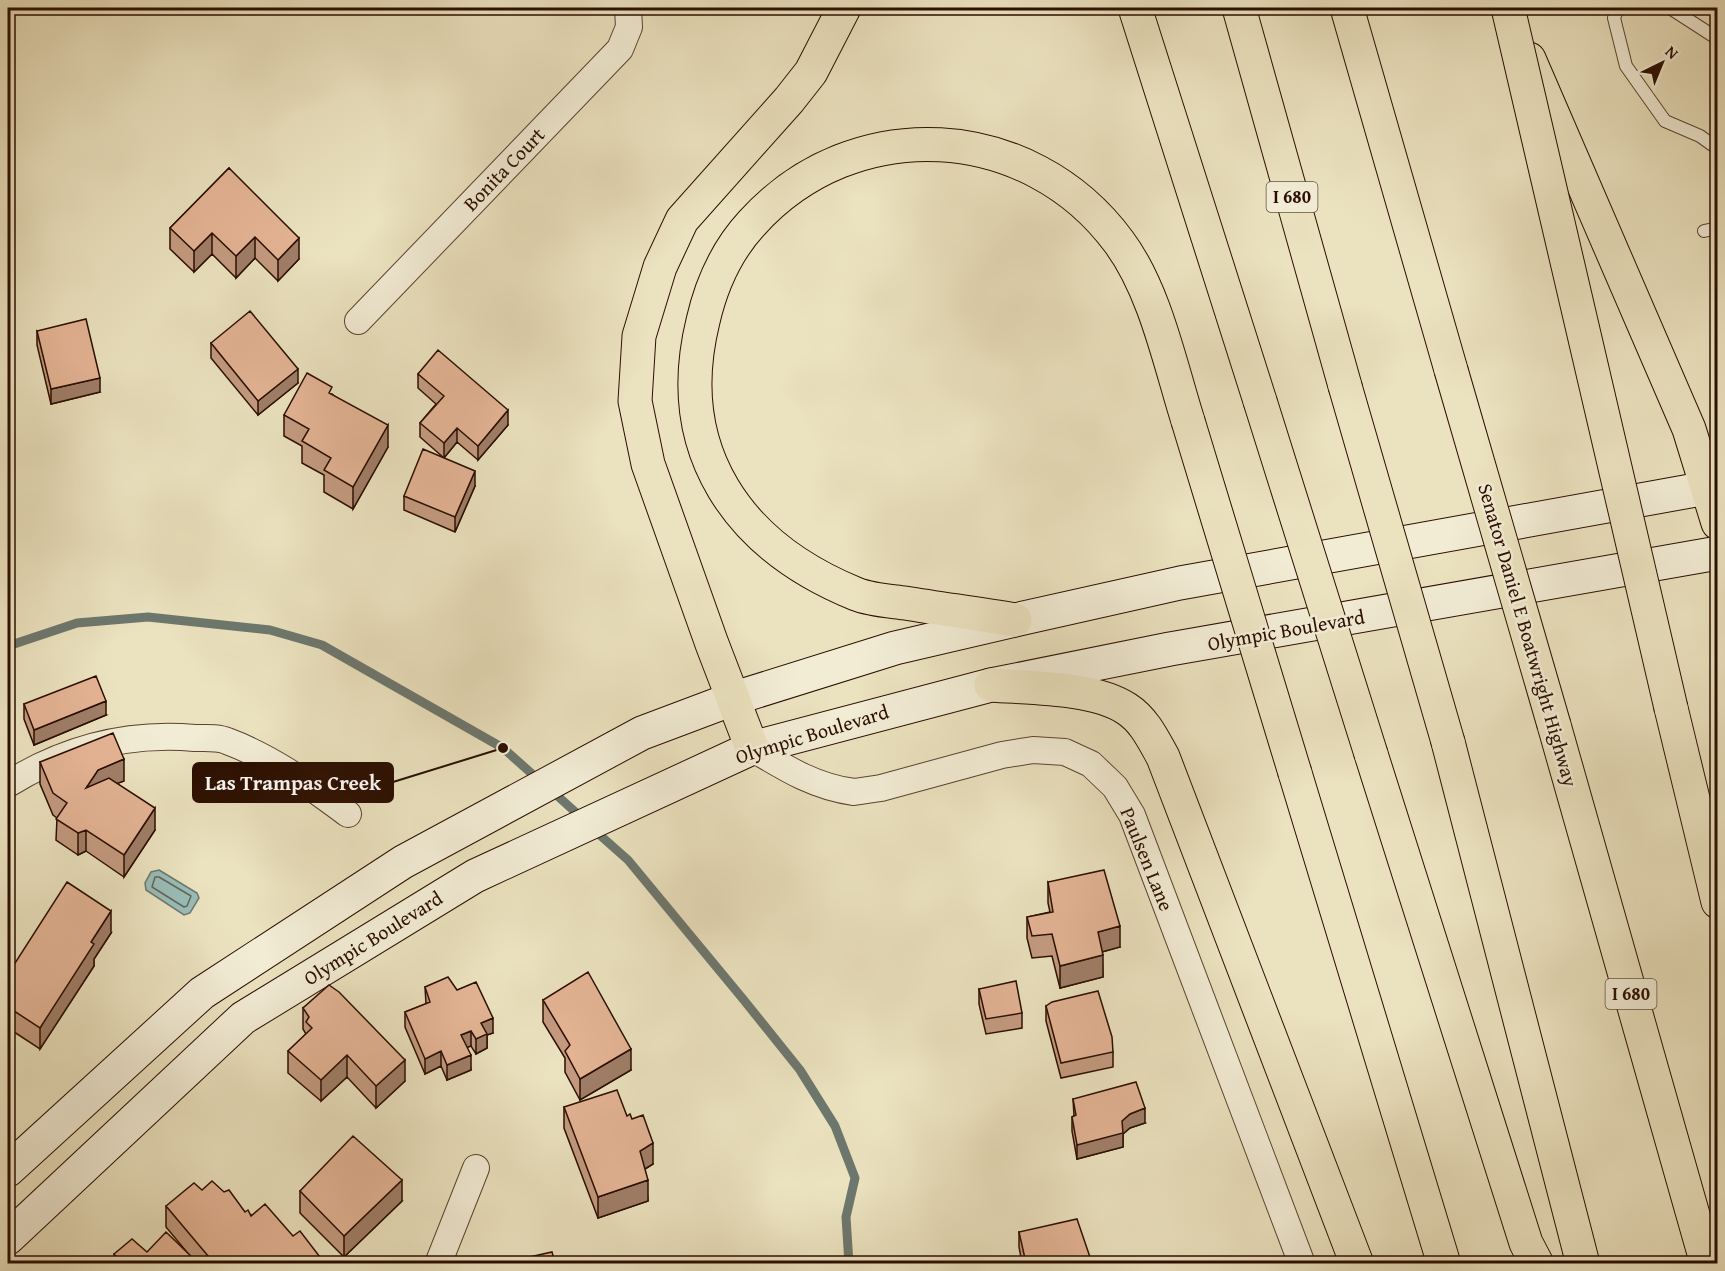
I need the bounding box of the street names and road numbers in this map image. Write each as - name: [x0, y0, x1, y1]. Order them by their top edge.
- street label: Bonita Court: [456, 120, 551, 217]
- road number: I 680: [1266, 182, 1318, 212]
- street label: Senator Daniel E Boatwright Highway: [1471, 480, 1586, 790]
- street label: Olympic Boulevard: [1205, 601, 1367, 658]
- street label: Olympic Boulevard: [732, 696, 892, 771]
- street label: Paulsen Lane: [1114, 803, 1181, 915]
- street label: Olympic Boulevard: [298, 883, 448, 992]
- road number: I 680: [1606, 979, 1656, 1009]

